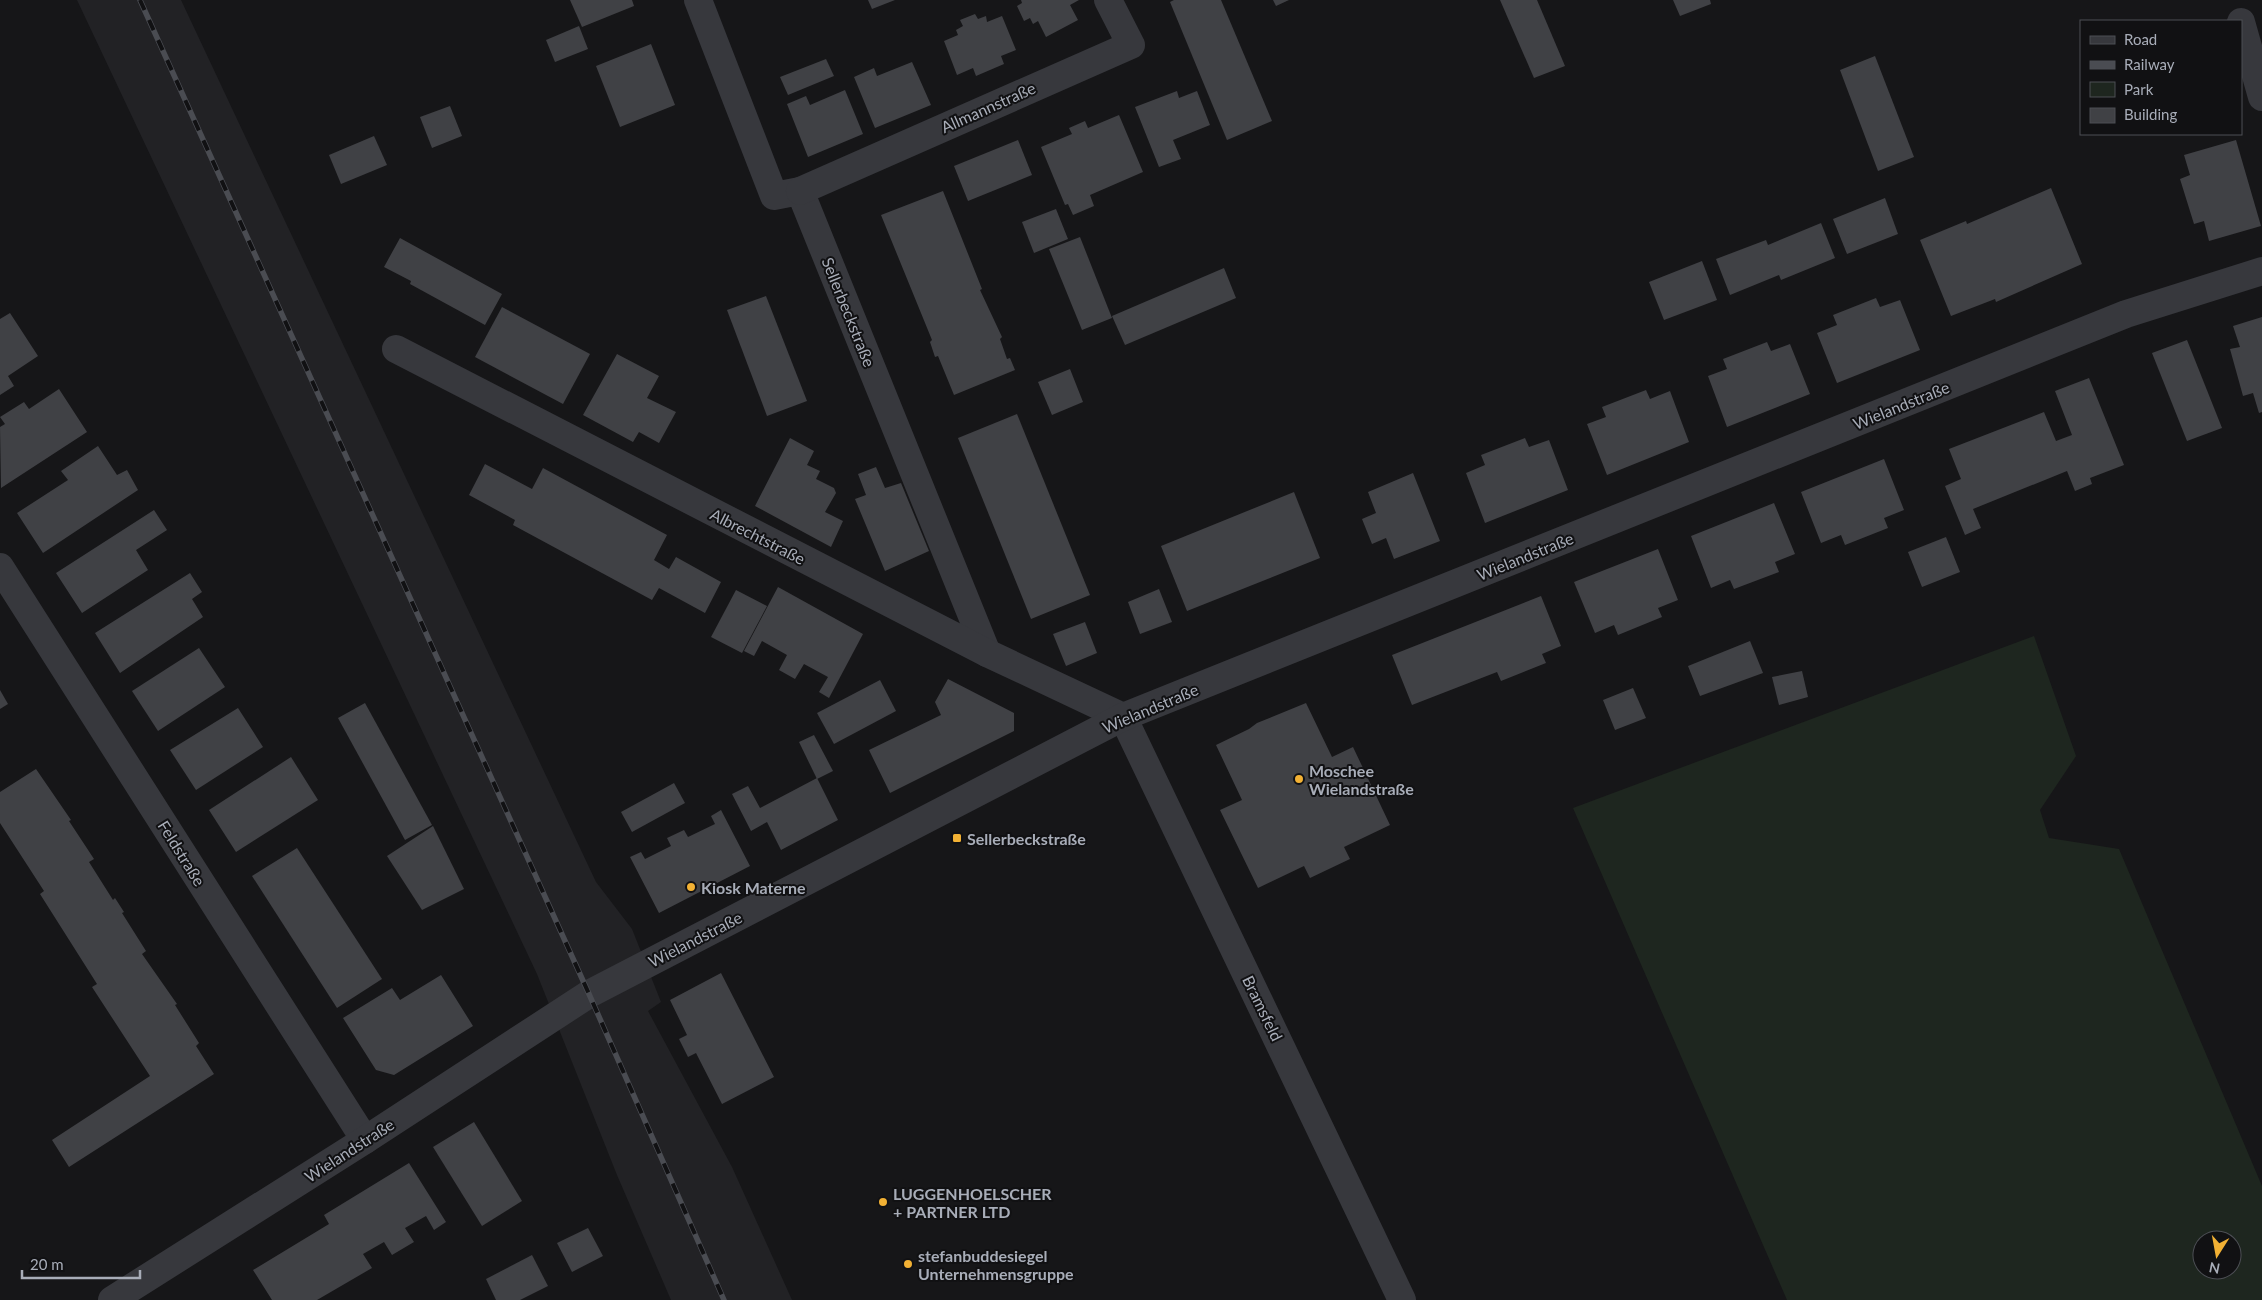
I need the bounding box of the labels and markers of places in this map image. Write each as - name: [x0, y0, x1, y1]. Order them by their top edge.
- place label: Moschee Wielandstraße: [1309, 761, 1414, 798]
- marker: Moschee Wielandstraße: [1293, 773, 1305, 785]
- place label: Sellerbeckstraße: [967, 829, 1086, 848]
- marker: Sellerbeckstraße: [951, 832, 963, 844]
- place label: Kiosk Materne: [701, 878, 806, 897]
- marker: Kiosk Materne: [685, 881, 697, 893]
- place label: LUGGENHOELSCHER + PARTNER LTD: [893, 1184, 1052, 1221]
- marker: LUGGENHOELSCHER + PARTNER LTD: [877, 1196, 889, 1208]
- place label: stefanbuddesiegel Unternehmensgruppe: [918, 1246, 1074, 1283]
- marker: stefanbuddesiegel Unternehmensgruppe: [902, 1258, 914, 1270]

